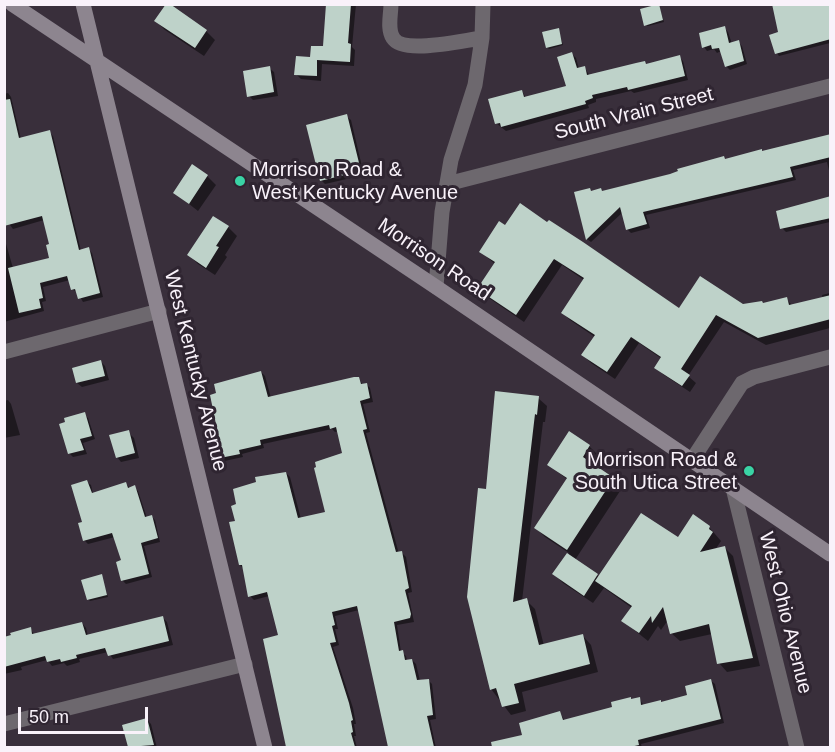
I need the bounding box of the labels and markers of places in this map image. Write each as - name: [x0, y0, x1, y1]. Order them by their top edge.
- place label: Morrison Road & West Kentucky Avenue: [252, 158, 458, 205]
- marker: Morrison Road & West Kentucky Avenue: [233, 174, 247, 188]
- place label: Morrison Road & South Utica Street: [575, 448, 737, 495]
- marker: Morrison Road & South Utica Street: [742, 464, 756, 478]

